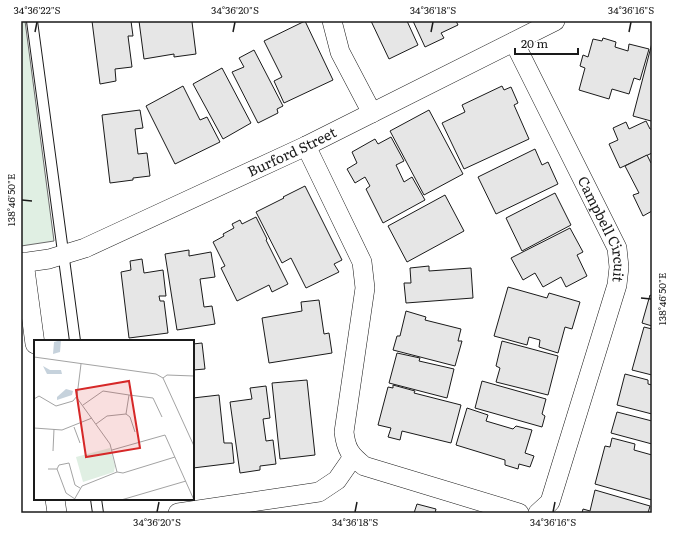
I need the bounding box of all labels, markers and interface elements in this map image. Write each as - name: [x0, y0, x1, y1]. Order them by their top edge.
- text: 34°36'22"S: [13, 2, 61, 17]
- text: 34°36'20"S: [211, 2, 259, 17]
- text: 34°36'18"S: [410, 2, 456, 17]
- text: 34°36'16"S: [608, 2, 654, 17]
- scale bar: [515, 30, 578, 56]
- text: 20 m: [521, 34, 548, 52]
- street label: Burford Street: [244, 121, 340, 181]
- street label: Campbell Circuit: [574, 172, 630, 284]
- text: 138°46'50"E: [3, 174, 18, 226]
- text: 138°46'50"E: [654, 273, 669, 325]
- inset map: [34, 340, 194, 500]
- text: 34°36'20"S: [133, 514, 181, 529]
- text: 34°36'18"S: [332, 514, 378, 529]
- text: 34°36'16"S: [530, 514, 576, 529]

